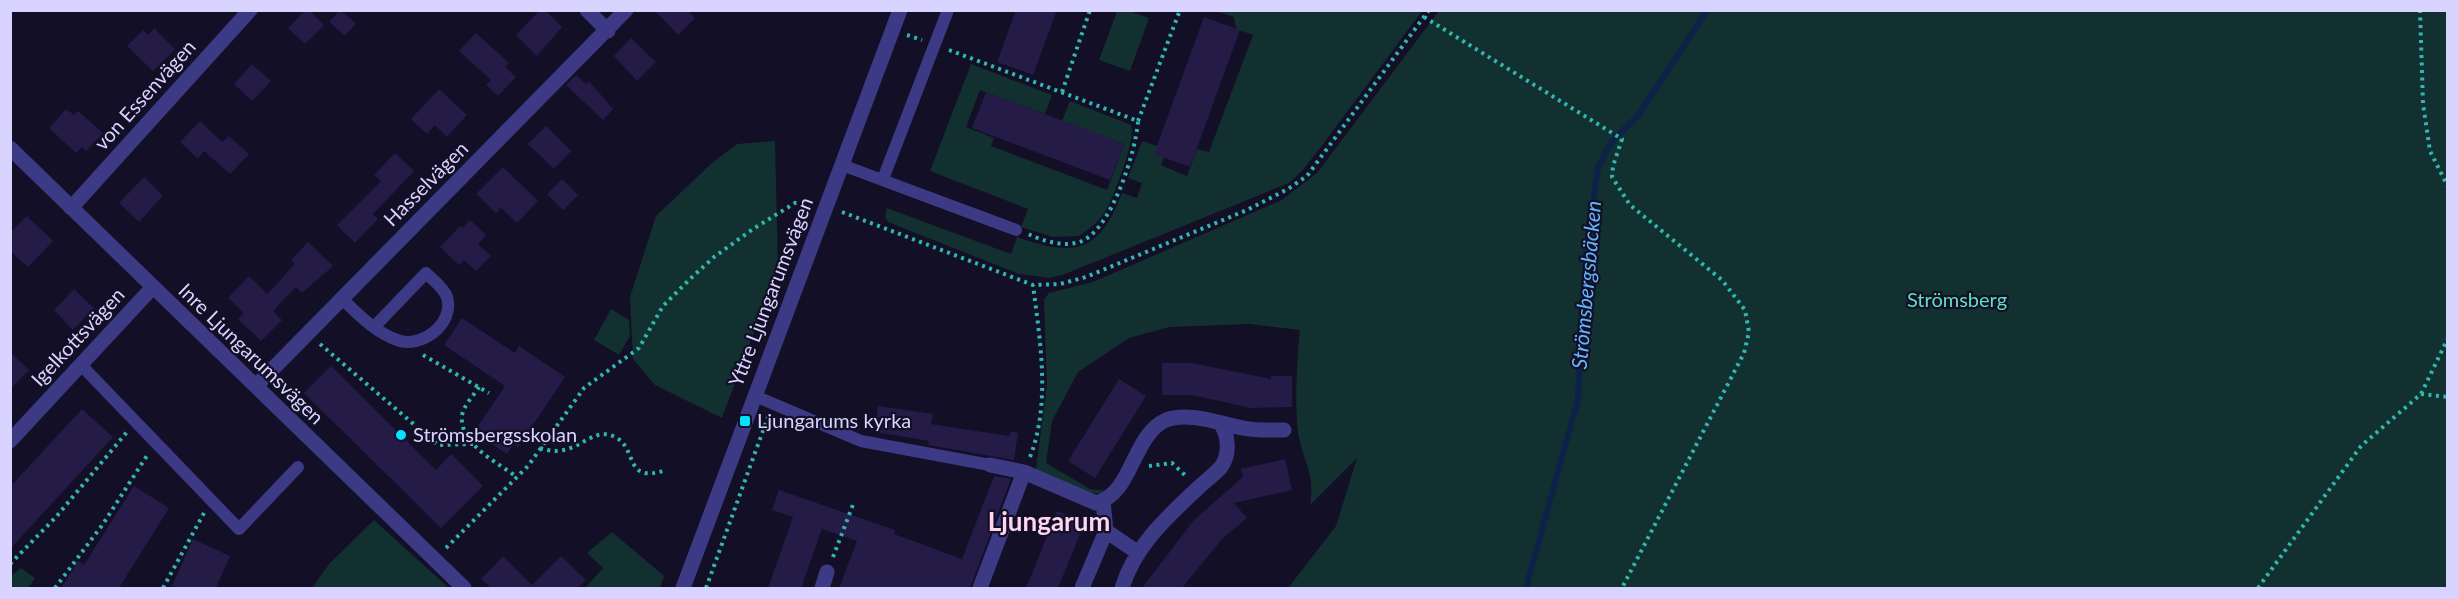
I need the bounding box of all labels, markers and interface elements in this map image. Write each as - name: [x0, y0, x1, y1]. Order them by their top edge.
- street label: von Essenvägen: [89, 34, 200, 154]
- street label: Hasselvägen: [378, 136, 472, 230]
- street label: Yttre Ljungarumsvägen: [723, 194, 817, 390]
- water label: Strömsbergsbäcken: [1566, 200, 1605, 370]
- street label: Inre Ljungarumsvägen: [174, 278, 329, 429]
- street label: Igelkottsvägen: [26, 282, 129, 390]
- park label: Strömsberg: [1907, 287, 2007, 311]
- place label: Ljungarums kyrka: [757, 408, 911, 432]
- marker: Ljungarums kyrka: [738, 414, 752, 428]
- place label: Strömsbergsskolan: [413, 422, 577, 446]
- marker: Strömsbergsskolan: [394, 428, 408, 442]
- district label: Ljungarum: [988, 505, 1110, 537]

